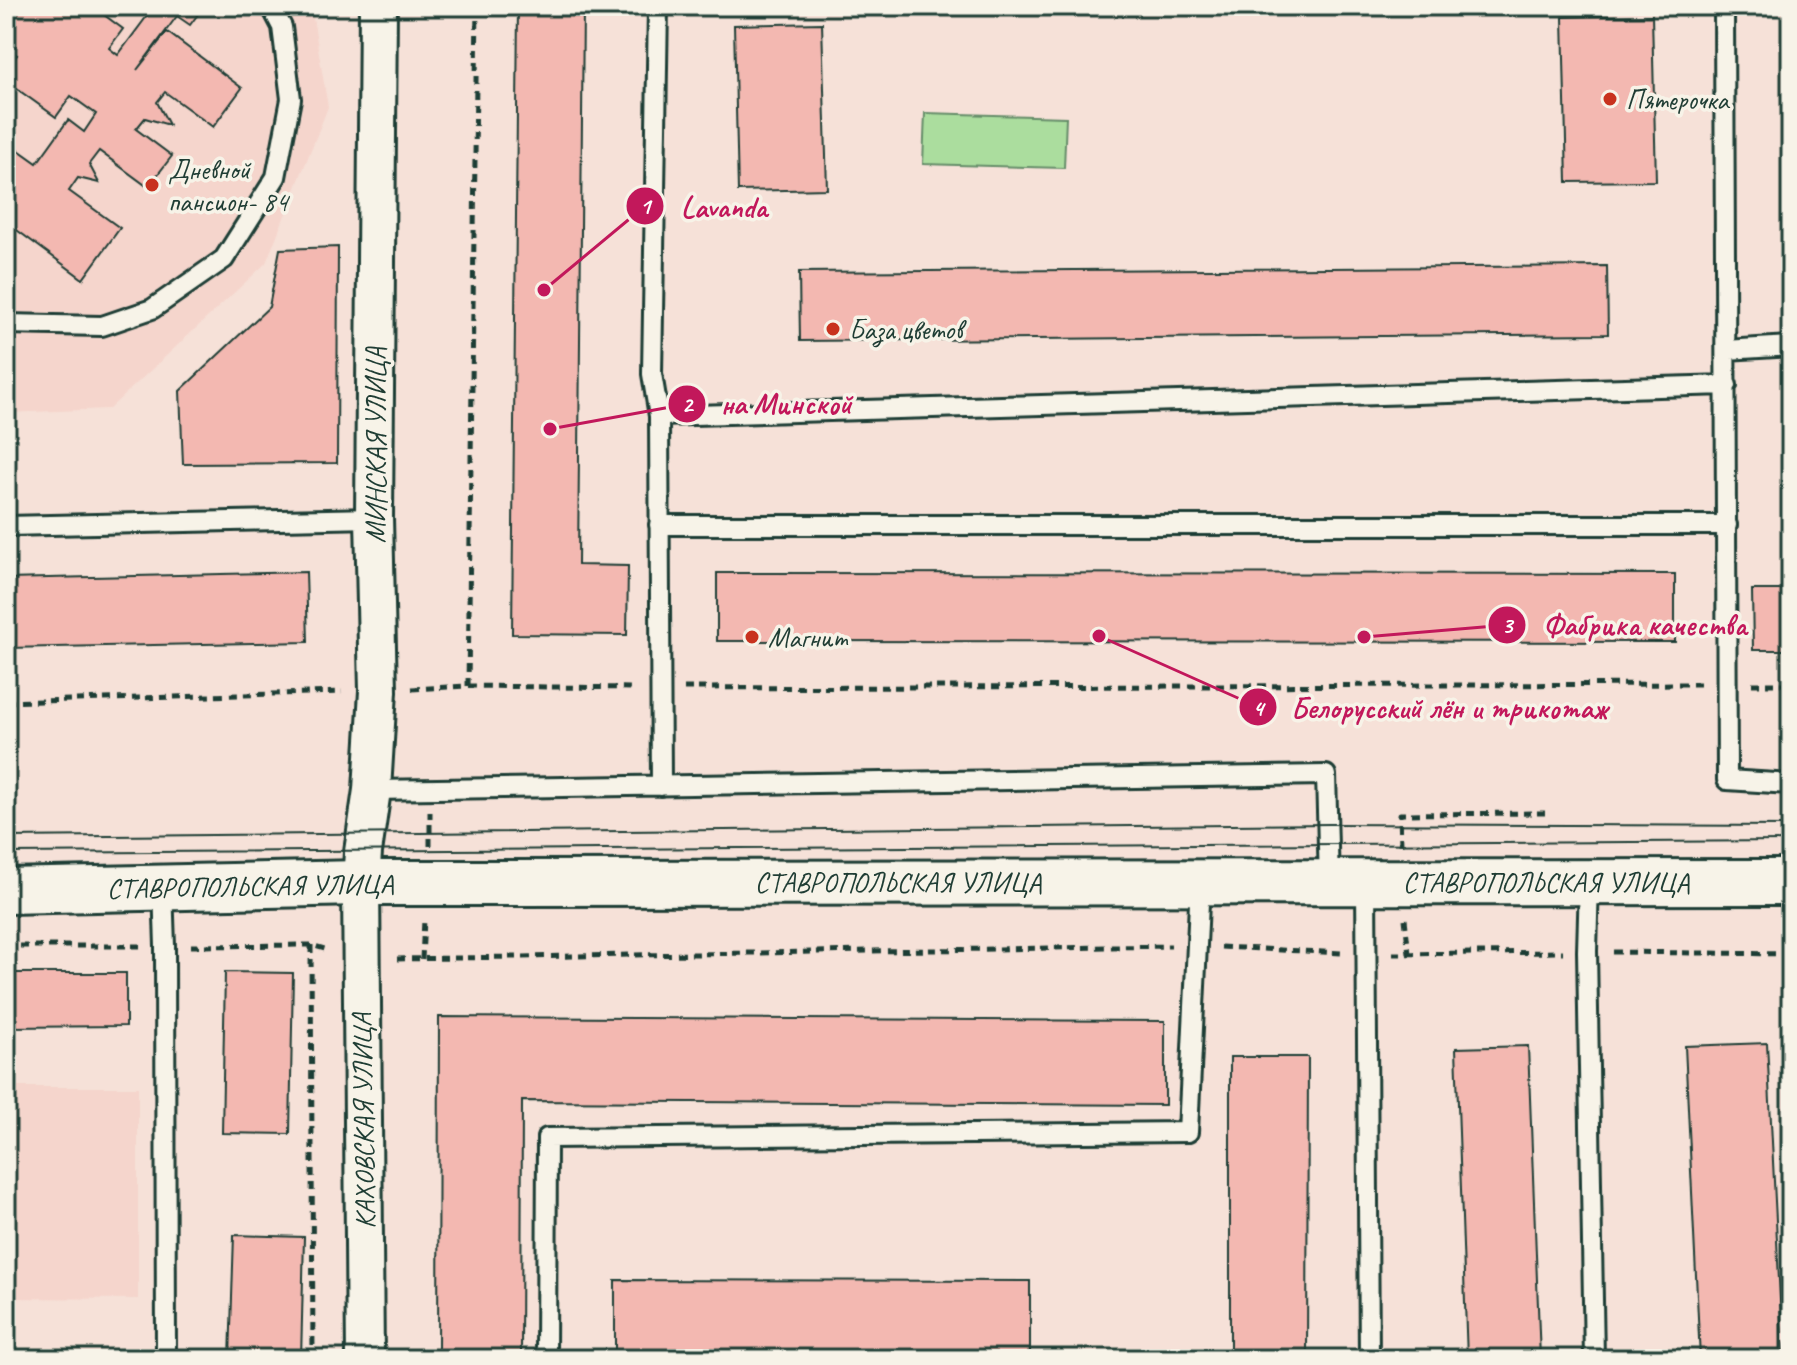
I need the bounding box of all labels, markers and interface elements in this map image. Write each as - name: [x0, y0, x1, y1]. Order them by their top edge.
- place label: Пятерочка: [1626, 82, 1730, 117]
- marker: Пятерочка: [1601, 90, 1619, 108]
- place label: Дневной пансион- 84: [168, 152, 290, 219]
- marker: Дневной пансион- 84: [143, 176, 161, 194]
- callout: Lavanda: [625, 179, 783, 233]
- text: Lavanda: [681, 188, 770, 226]
- text: 1: [640, 191, 654, 221]
- place label: База цветов: [849, 312, 967, 348]
- marker: База цветов: [824, 320, 842, 338]
- street label: МИНСКАЯ УЛИЦА: [358, 346, 393, 543]
- callout: на Минской: [667, 377, 866, 431]
- text: на Минской: [720, 385, 854, 423]
- text: 2: [682, 389, 695, 419]
- callout: Фабрика качества: [1487, 598, 1762, 652]
- text: Фабрика качества: [1543, 606, 1750, 644]
- text: 3: [1502, 610, 1515, 640]
- place label: Магнит: [768, 620, 849, 655]
- marker: Магнит: [743, 628, 761, 646]
- callout: Белорусский лён и трикотаж: [1238, 680, 1619, 734]
- text: Белорусский лён и трикотаж: [1291, 689, 1612, 727]
- text: 4: [1253, 693, 1267, 723]
- street label: СТАВРОПОЛЬСКАЯ УЛИЦА: [755, 865, 1042, 900]
- street label: СТАВРОПОЛЬСКАЯ УЛИЦА: [1403, 865, 1690, 900]
- street label: СТАВРОПОЛЬСКАЯ УЛИЦА: [106, 866, 395, 906]
- street label: КАХОВСКАЯ УЛИЦА: [344, 1011, 382, 1229]

